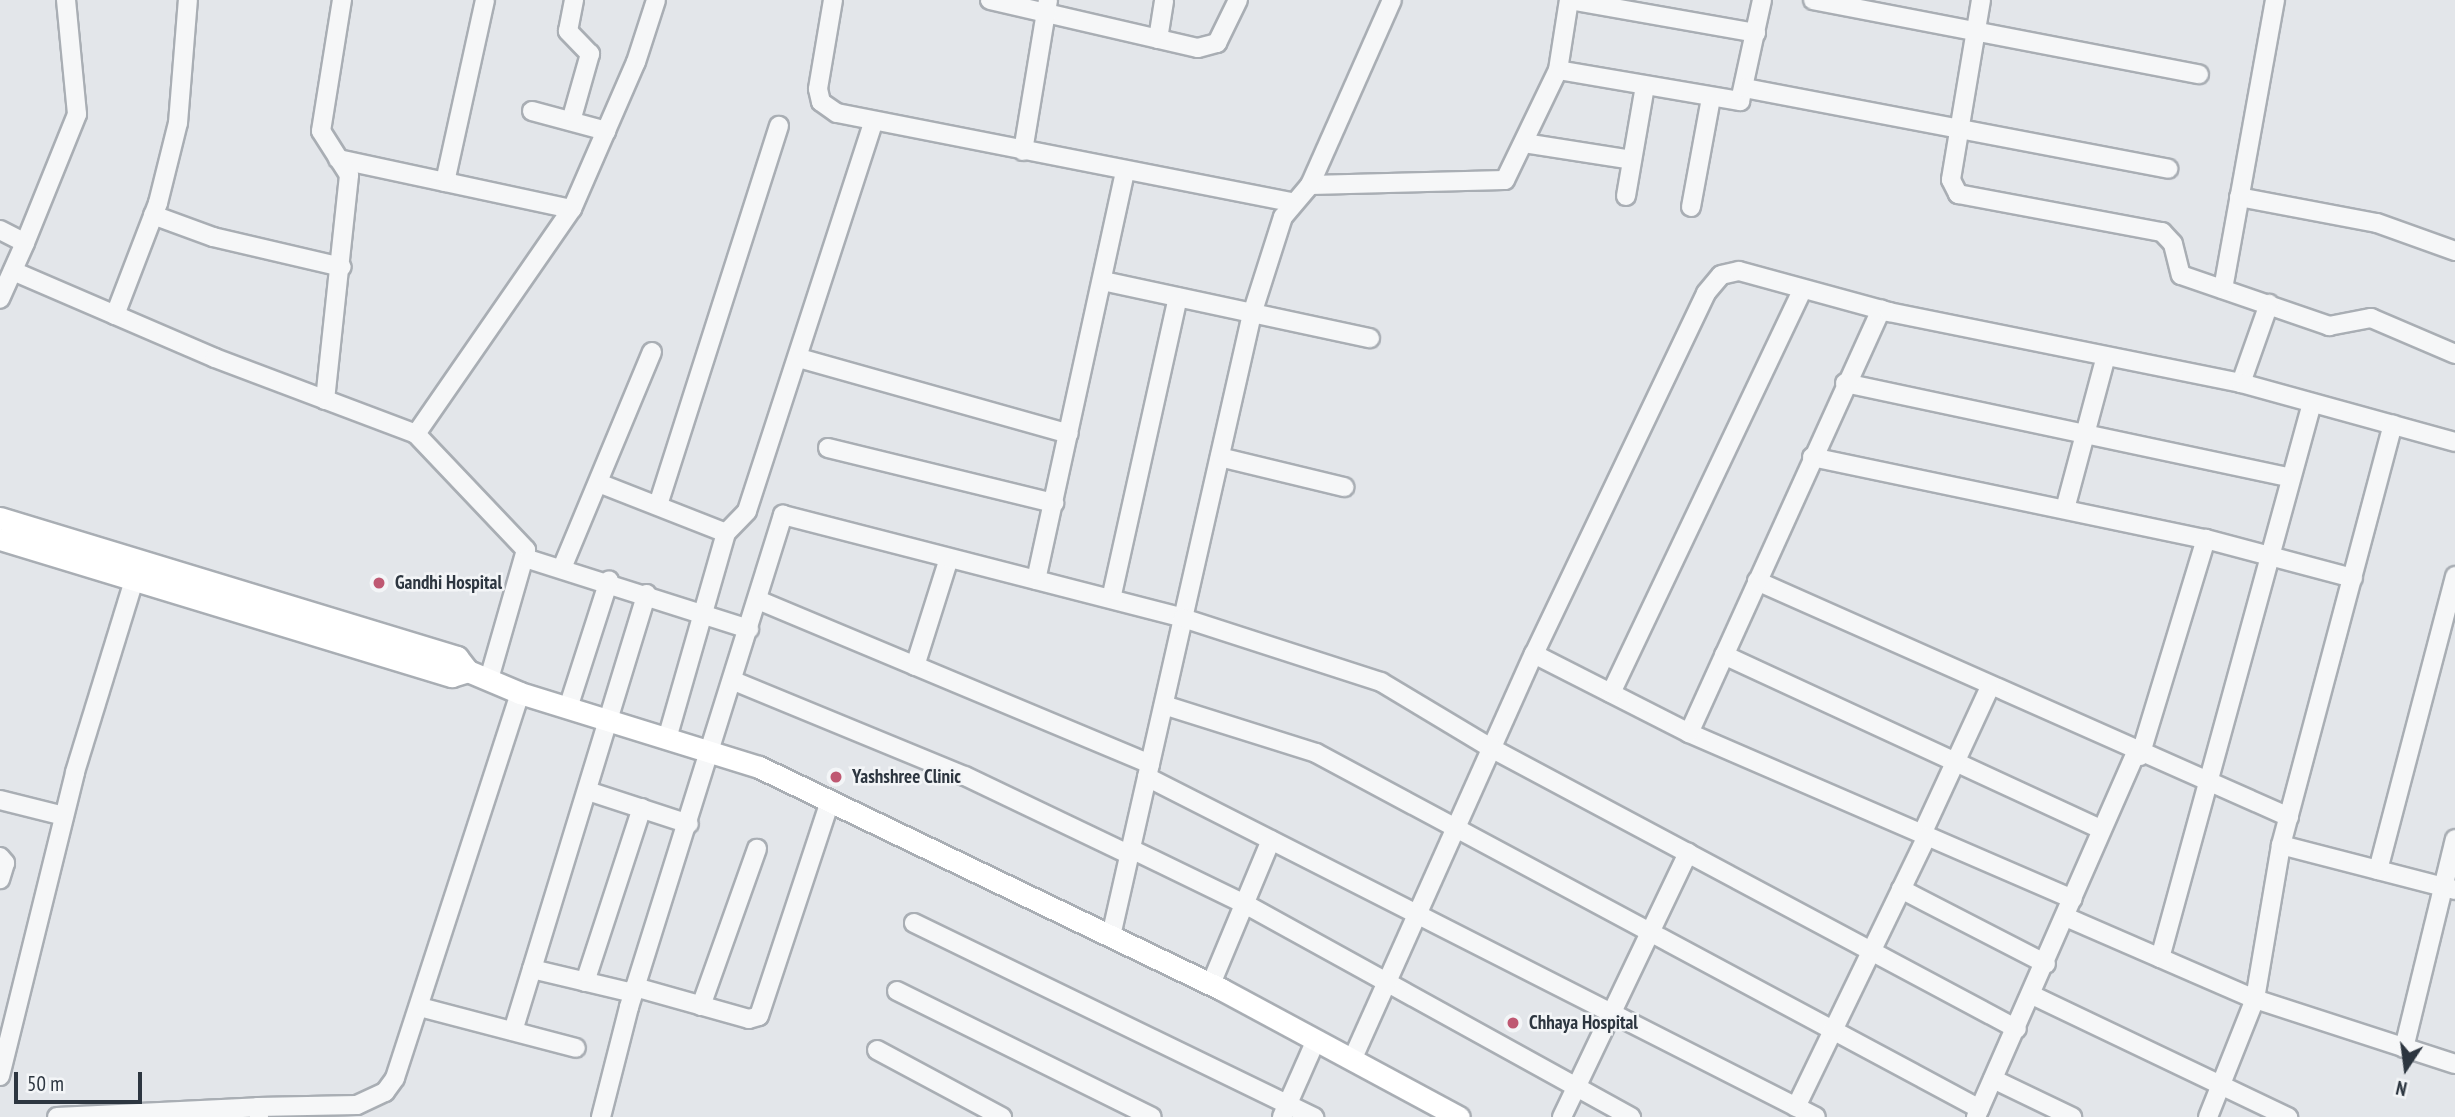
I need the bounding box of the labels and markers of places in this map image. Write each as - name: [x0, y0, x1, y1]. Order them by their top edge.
- place label: Gandhi Hospital: [395, 572, 502, 594]
- marker: Gandhi Hospital: [369, 573, 389, 593]
- place label: Yashshree Clinic: [852, 766, 961, 788]
- marker: Yashshree Clinic: [826, 767, 846, 787]
- place label: Chhaya Hospital: [1529, 1012, 1638, 1034]
- marker: Chhaya Hospital: [1503, 1013, 1523, 1033]

